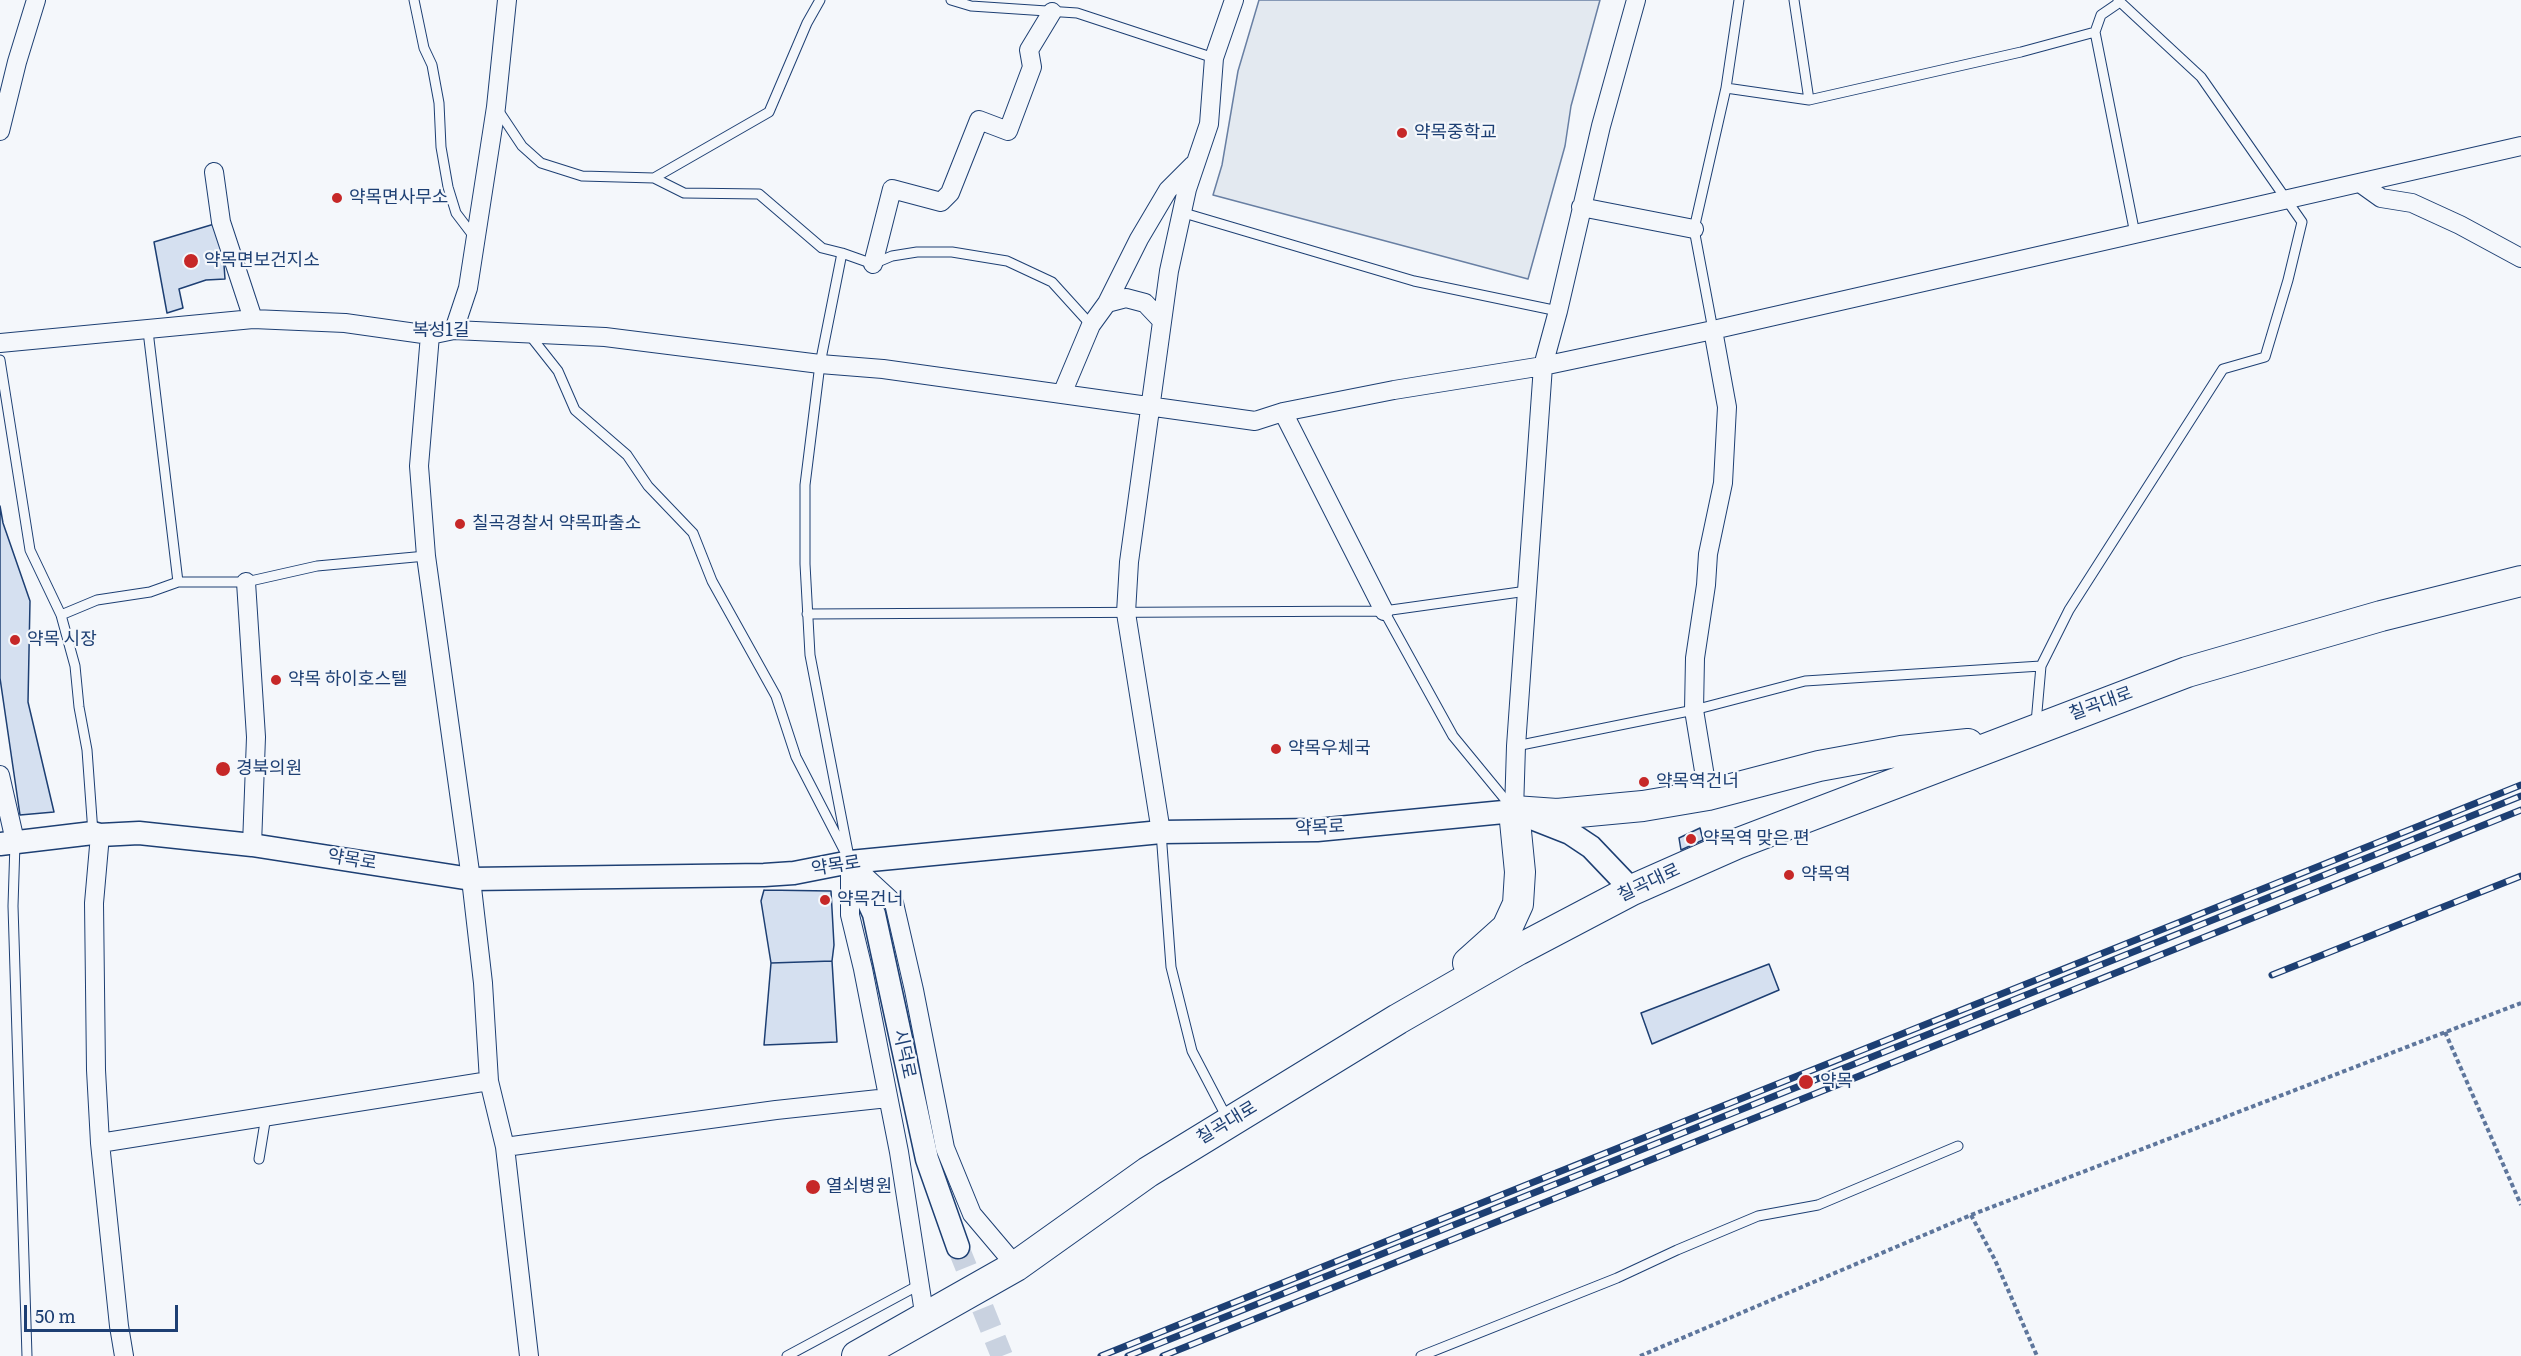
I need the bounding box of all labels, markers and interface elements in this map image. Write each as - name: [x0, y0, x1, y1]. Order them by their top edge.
- place label: 약목중학교: [1414, 122, 1497, 144]
- marker: 약목중학교: [1395, 126, 1409, 140]
- place label: 약목면사무소: [349, 187, 448, 209]
- marker: 약목면사무소: [330, 191, 344, 205]
- place label: 약목면보건지소: [204, 250, 320, 272]
- marker: 약목면보건지소: [182, 252, 200, 270]
- street label: 복성1길: [412, 320, 470, 342]
- place label: 칠곡경찰서 약목파출소: [472, 513, 641, 535]
- marker: 칠곡경찰서 약목파출소: [453, 517, 467, 531]
- place label: 약목 시장: [27, 629, 97, 651]
- marker: 약목 시장: [8, 633, 22, 647]
- place label: 약목 하이호스텔: [288, 669, 408, 691]
- marker: 약목 하이호스텔: [269, 673, 283, 687]
- street label: 칠곡대로: [2066, 683, 2136, 725]
- place label: 약목우체국: [1288, 738, 1371, 760]
- marker: 약목우체국: [1269, 742, 1283, 756]
- place label: 경북의원: [236, 758, 302, 780]
- marker: 경북의원: [214, 760, 232, 778]
- place label: 약목역건너: [1656, 771, 1739, 793]
- marker: 약목역건너: [1637, 775, 1651, 789]
- street label: 약목로: [1295, 816, 1345, 840]
- place label: 약목역 맞은 편: [1703, 828, 1810, 850]
- marker: 약목역 맞은 편: [1684, 832, 1698, 846]
- street label: 약목로: [326, 845, 378, 875]
- street label: 약목로: [810, 851, 862, 881]
- street label: 칠곡대로: [1614, 859, 1684, 907]
- place label: 약목역: [1801, 864, 1851, 886]
- marker: 약목역: [1782, 868, 1796, 882]
- place label: 약목건너: [837, 889, 903, 911]
- marker: 약목건너: [818, 893, 832, 907]
- street label: 시덕로: [888, 1027, 920, 1081]
- place label: 약목: [1820, 1071, 1853, 1093]
- marker: 약목: [1797, 1073, 1815, 1091]
- street label: 칠곡대로: [1193, 1097, 1261, 1149]
- place label: 열쇠병원: [826, 1176, 892, 1198]
- marker: 열쇠병원: [804, 1178, 822, 1196]
- scale bar: [27, 1293, 182, 1331]
- text: 50 m: [35, 1302, 76, 1329]

